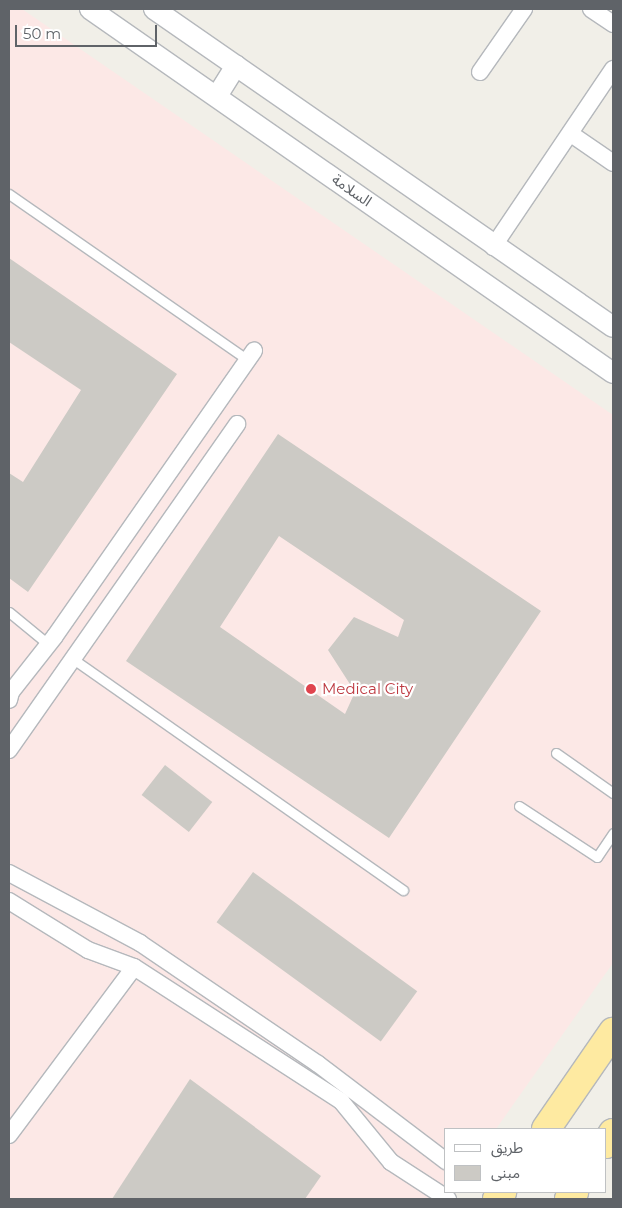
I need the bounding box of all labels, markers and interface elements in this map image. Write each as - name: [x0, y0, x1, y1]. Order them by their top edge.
- scale bar: [18, 15, 160, 47]
- text: 50 m: [23, 24, 61, 43]
- street label: السلامة: [329, 170, 375, 210]
- place label: Medical City: [322, 680, 413, 698]
- marker: Medical City: [304, 682, 318, 696]
- legend: [444, 1128, 607, 1193]
- text: طريق: [491, 1138, 523, 1157]
- text: مبنى: [491, 1163, 520, 1182]

